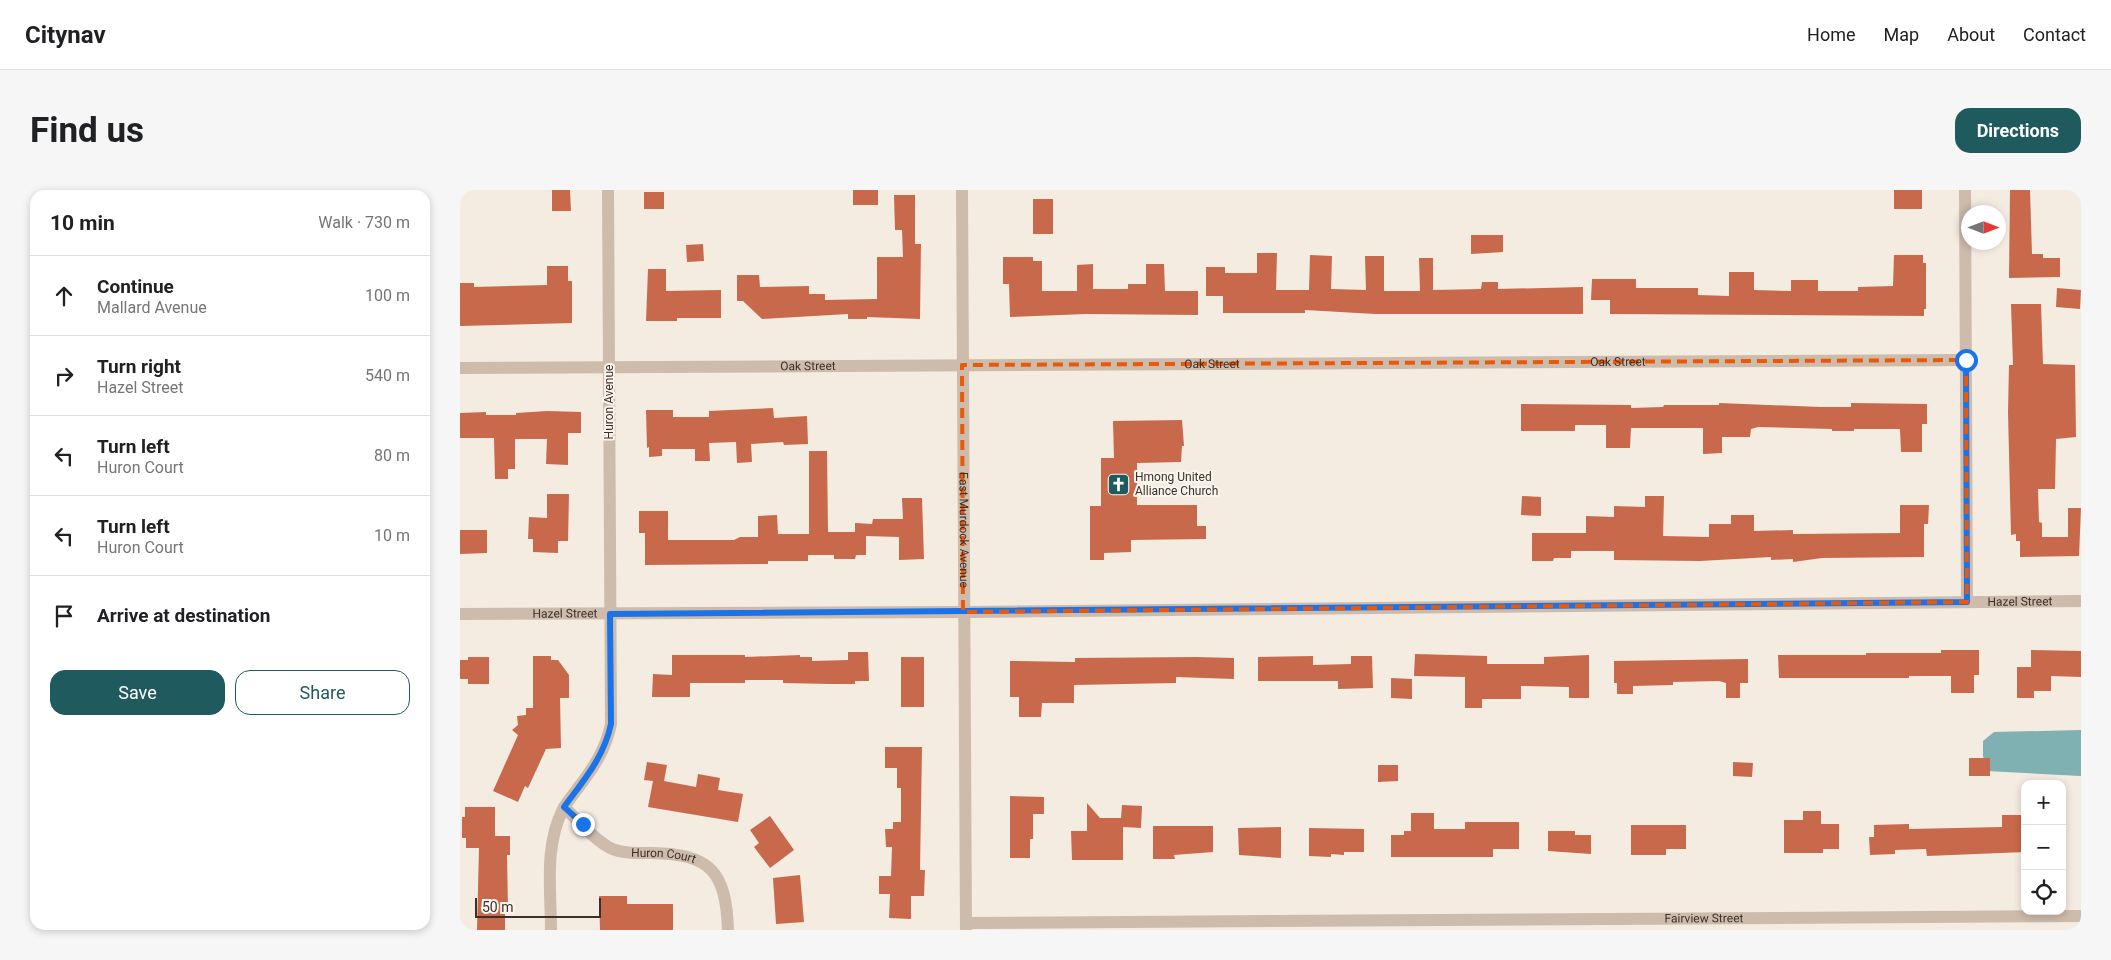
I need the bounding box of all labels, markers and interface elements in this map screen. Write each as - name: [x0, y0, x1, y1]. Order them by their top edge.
- text: Citynav: [25, 21, 106, 49]
- text: Home: [1807, 24, 1856, 45]
- text: Map: [1884, 24, 1919, 45]
- text: About: [1947, 24, 1995, 45]
- text: Contact: [2023, 24, 2086, 45]
- button: Directions: [1955, 108, 2081, 153]
- text: Find us: [30, 110, 144, 151]
- north arrow: [1961, 205, 2006, 250]
- text: 10 min: [50, 211, 115, 235]
- text: Walk · 730 m: [318, 213, 410, 232]
- text: Continue: [97, 275, 174, 298]
- icon: ahead: [50, 282, 78, 310]
- text: 100 m: [365, 286, 410, 305]
- text: Mallard Avenue: [97, 298, 207, 317]
- route start: [1955, 349, 1978, 372]
- text: Turn right: [97, 355, 181, 378]
- street label: Oak Street: [1590, 355, 1646, 369]
- street label: Oak Street: [1184, 357, 1240, 371]
- street label: Oak Street: [780, 359, 836, 373]
- icon: right: [50, 362, 78, 390]
- street label: Huron Avenue: [602, 365, 616, 439]
- text: 540 m: [365, 366, 410, 385]
- text: Hazel Street: [97, 378, 183, 397]
- text: Turn left: [97, 435, 170, 458]
- icon: left: [50, 442, 78, 470]
- text: 80 m: [374, 446, 410, 465]
- text: Huron Court: [97, 458, 184, 477]
- place label: Hmong United Alliance Church: [1135, 470, 1218, 498]
- street label: East Murdock Avenue: [957, 472, 971, 588]
- church icon: Hmong United Alliance Church: [1107, 472, 1131, 496]
- text: Turn left: [97, 515, 170, 538]
- icon: left: [50, 522, 78, 550]
- text: 10 m: [374, 526, 410, 545]
- text: Huron Court: [97, 538, 184, 557]
- street label: Hazel Street: [1987, 594, 2053, 609]
- icon: arrive: [50, 602, 78, 630]
- text: Arrive at destination: [97, 604, 270, 627]
- street label: Hazel Street: [532, 606, 598, 621]
- button: Save: [50, 670, 225, 715]
- button: Share: [235, 670, 410, 715]
- map controls: [2021, 780, 2066, 915]
- button: +: [2021, 780, 2066, 825]
- route end: [572, 813, 595, 836]
- button: −: [2021, 825, 2066, 870]
- street label: Huron Court: [631, 846, 698, 866]
- button: locate: [2021, 870, 2066, 915]
- scale bar: [475, 895, 601, 918]
- text: 50 m: [482, 899, 514, 915]
- street label: Fairview Street: [1664, 911, 1744, 926]

